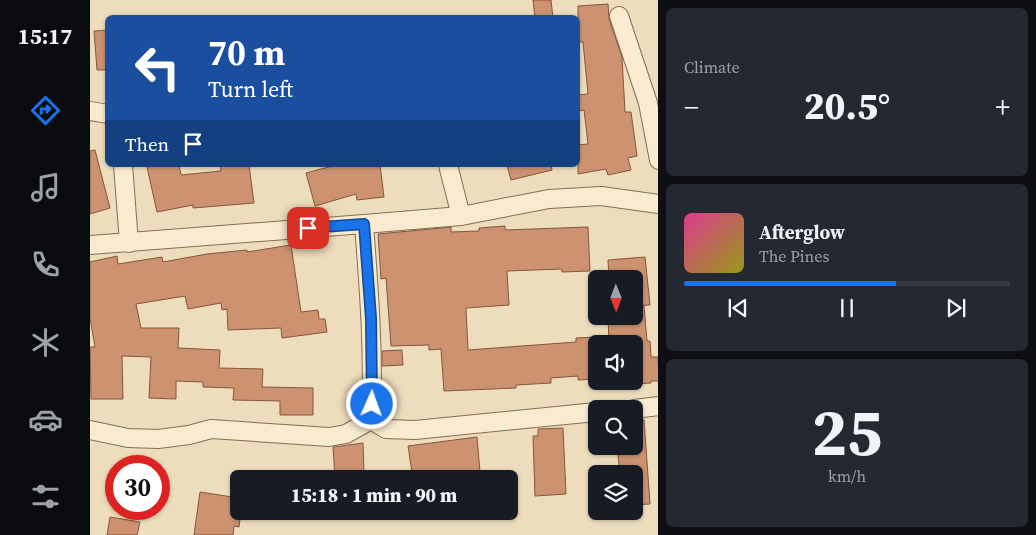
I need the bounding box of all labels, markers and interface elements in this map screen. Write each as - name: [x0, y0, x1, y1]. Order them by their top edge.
- text: 15:17: [18, 21, 72, 51]
- text: 70 m: [208, 29, 285, 77]
- icon: left: [125, 35, 190, 100]
- text: Climate: [684, 56, 740, 78]
- text: Turn left: [208, 74, 293, 104]
- text: 20.5°: [804, 80, 890, 132]
- text: −: [684, 88, 699, 126]
- text: +: [995, 88, 1010, 126]
- icon: directions: [28, 93, 63, 128]
- icon: arrive: [179, 130, 207, 158]
- text: Then: [125, 131, 169, 157]
- icon: music: [28, 170, 63, 205]
- pin: [287, 207, 329, 249]
- icon: arrive: [294, 214, 322, 242]
- text: Afterglow: [759, 219, 845, 245]
- text: The Pines: [759, 245, 829, 267]
- icon: phone: [28, 247, 63, 282]
- north arrow: [588, 270, 642, 325]
- map controls: [588, 270, 643, 520]
- icon: previous: [724, 294, 752, 322]
- icon: pause: [833, 294, 861, 322]
- icon: next: [942, 294, 970, 322]
- icon: climate: [28, 325, 63, 360]
- button: sound: [588, 335, 643, 390]
- position arrow: [345, 377, 397, 429]
- text: 25: [812, 388, 882, 477]
- button: search: [588, 400, 643, 455]
- icon: car: [28, 402, 63, 437]
- speed limit sign: 30: [105, 455, 170, 520]
- button: layers: [588, 465, 643, 520]
- text: km/h: [828, 465, 866, 487]
- icon: filters: [28, 479, 63, 514]
- text: 15:18 · 1 min · 90 m: [291, 482, 457, 508]

